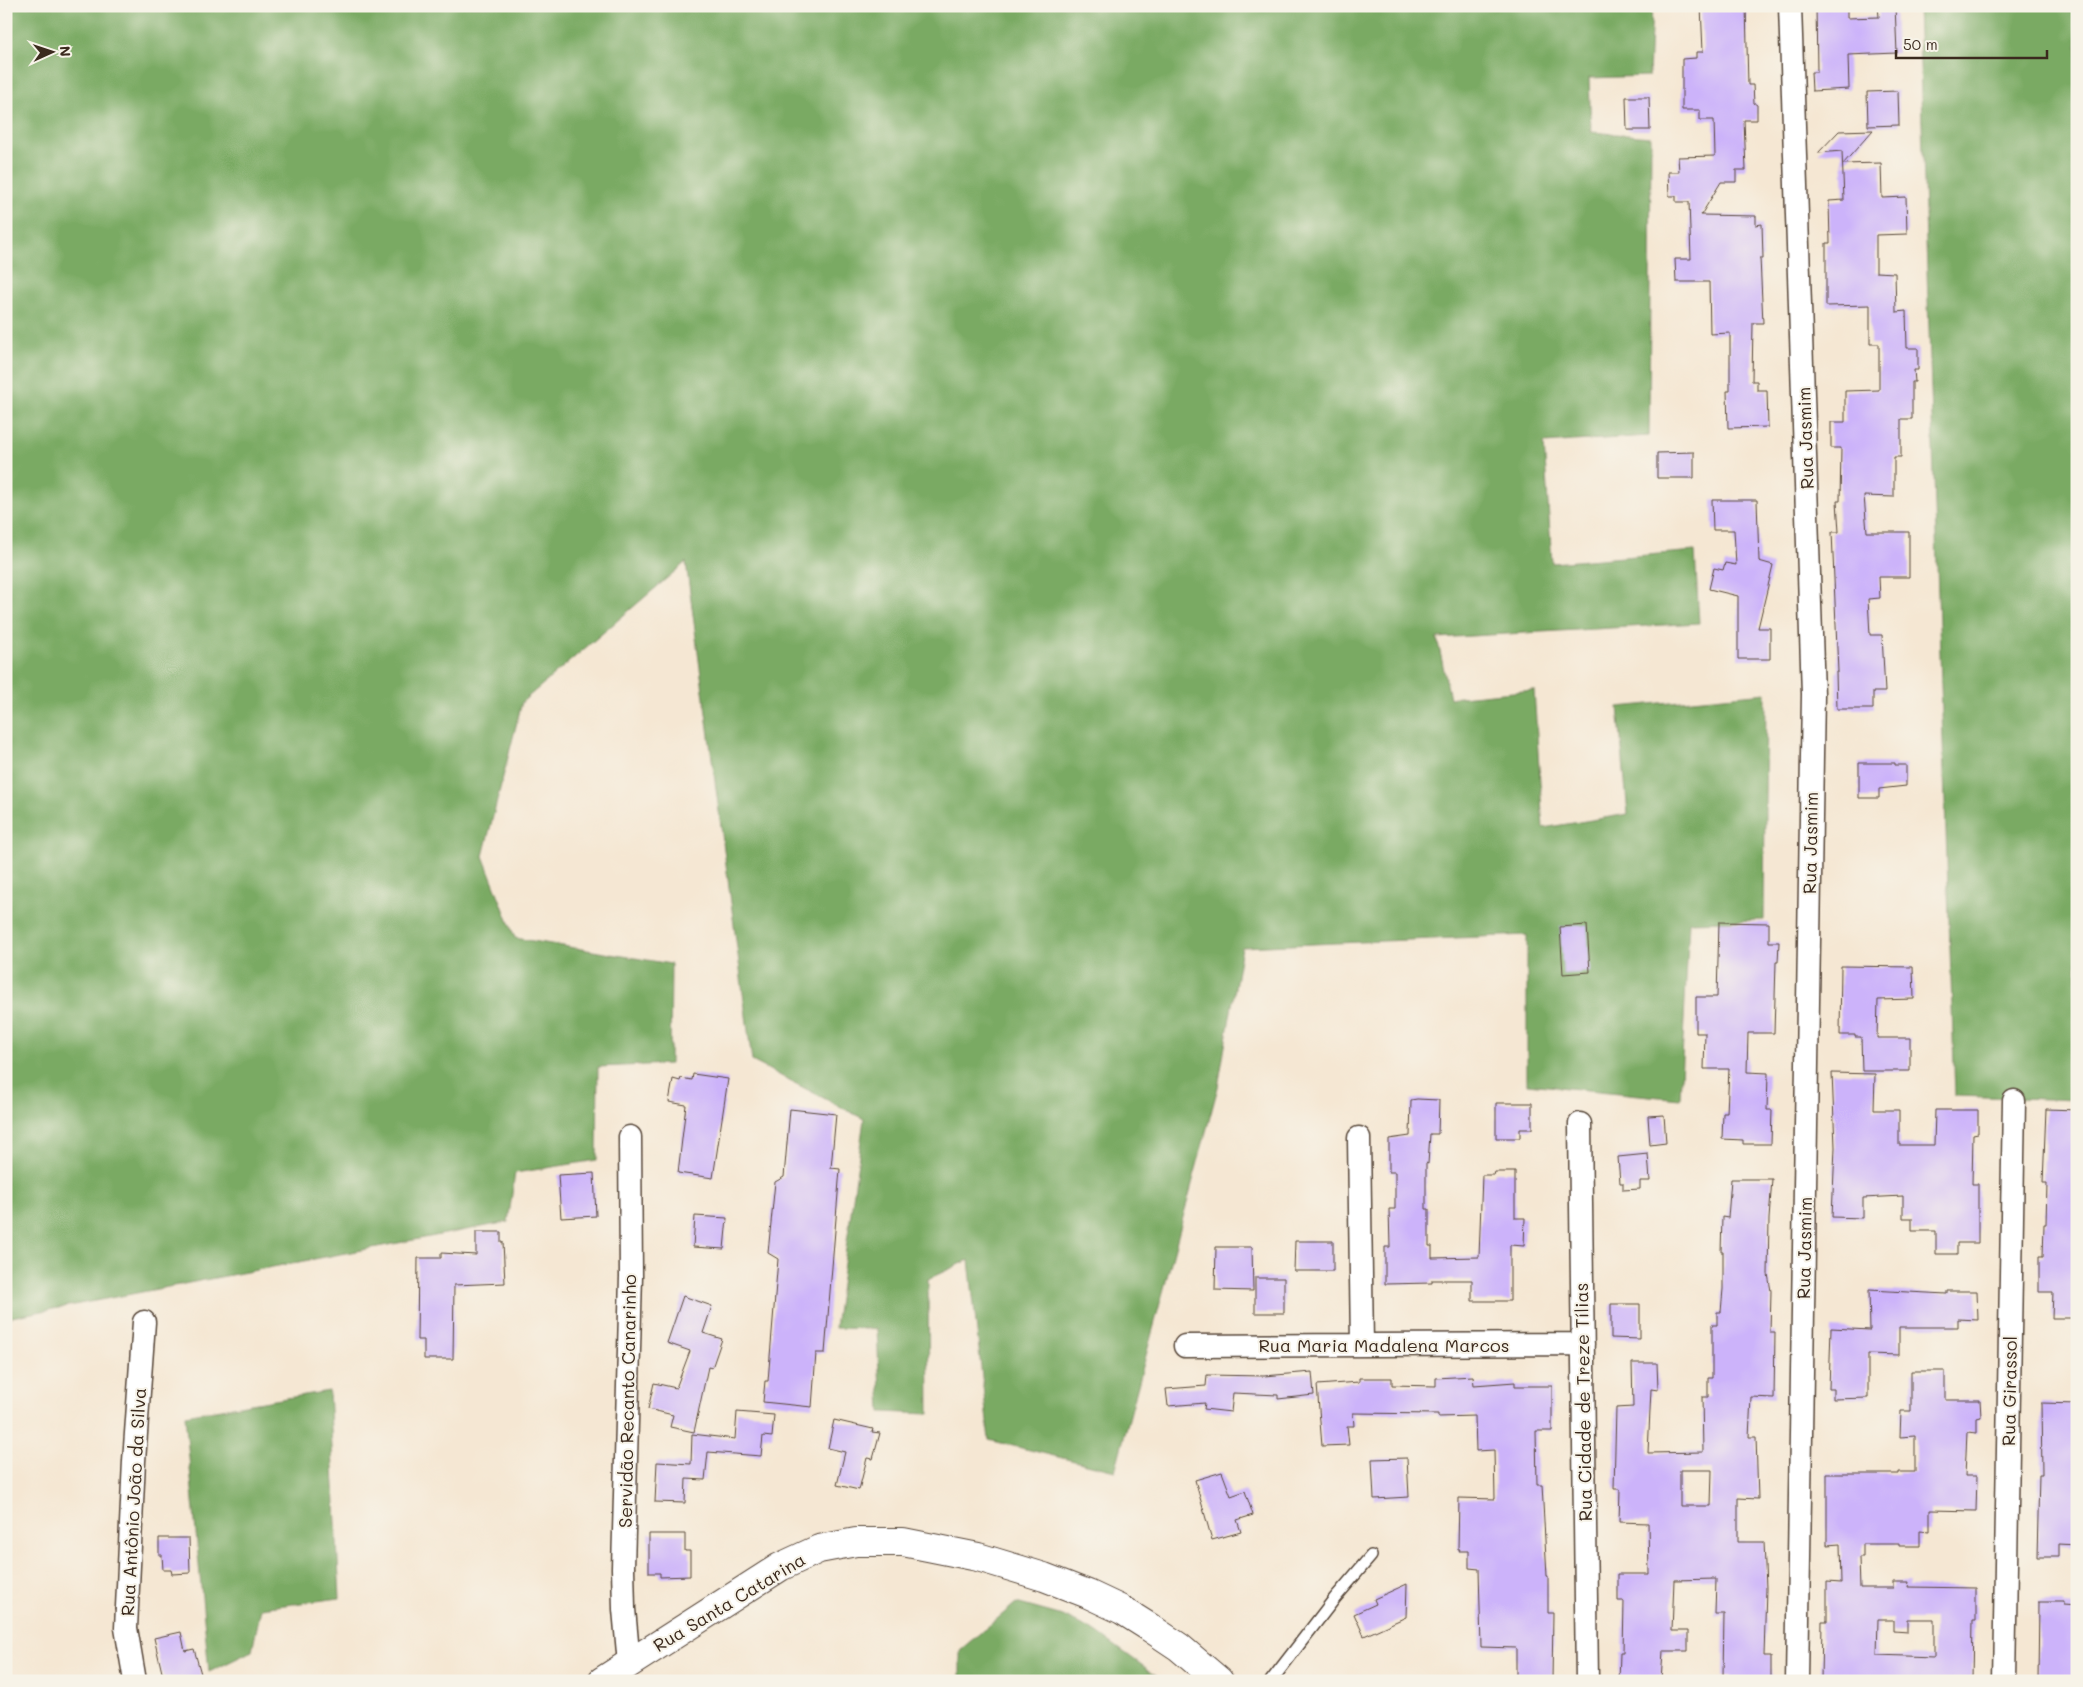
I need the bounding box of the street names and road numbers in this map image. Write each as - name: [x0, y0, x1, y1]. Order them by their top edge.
- street label: Rua Jasmim: [1791, 386, 1819, 490]
- street label: Rua Jasmim: [1797, 792, 1823, 894]
- street label: Rua Jasmim: [1791, 1197, 1817, 1299]
- street label: Servidão Recanto Canarinho: [613, 1274, 641, 1528]
- street label: Rua Cidade de Treze Tílias: [1569, 1282, 1597, 1522]
- street label: Rua Maria Madalena Marcos: [1259, 1333, 1509, 1357]
- street label: Rua Girassol: [1996, 1336, 2022, 1446]
- street label: Rua Antônio João da Silva: [115, 1387, 151, 1617]
- street label: Rua Santa Catarina: [648, 1547, 810, 1657]

